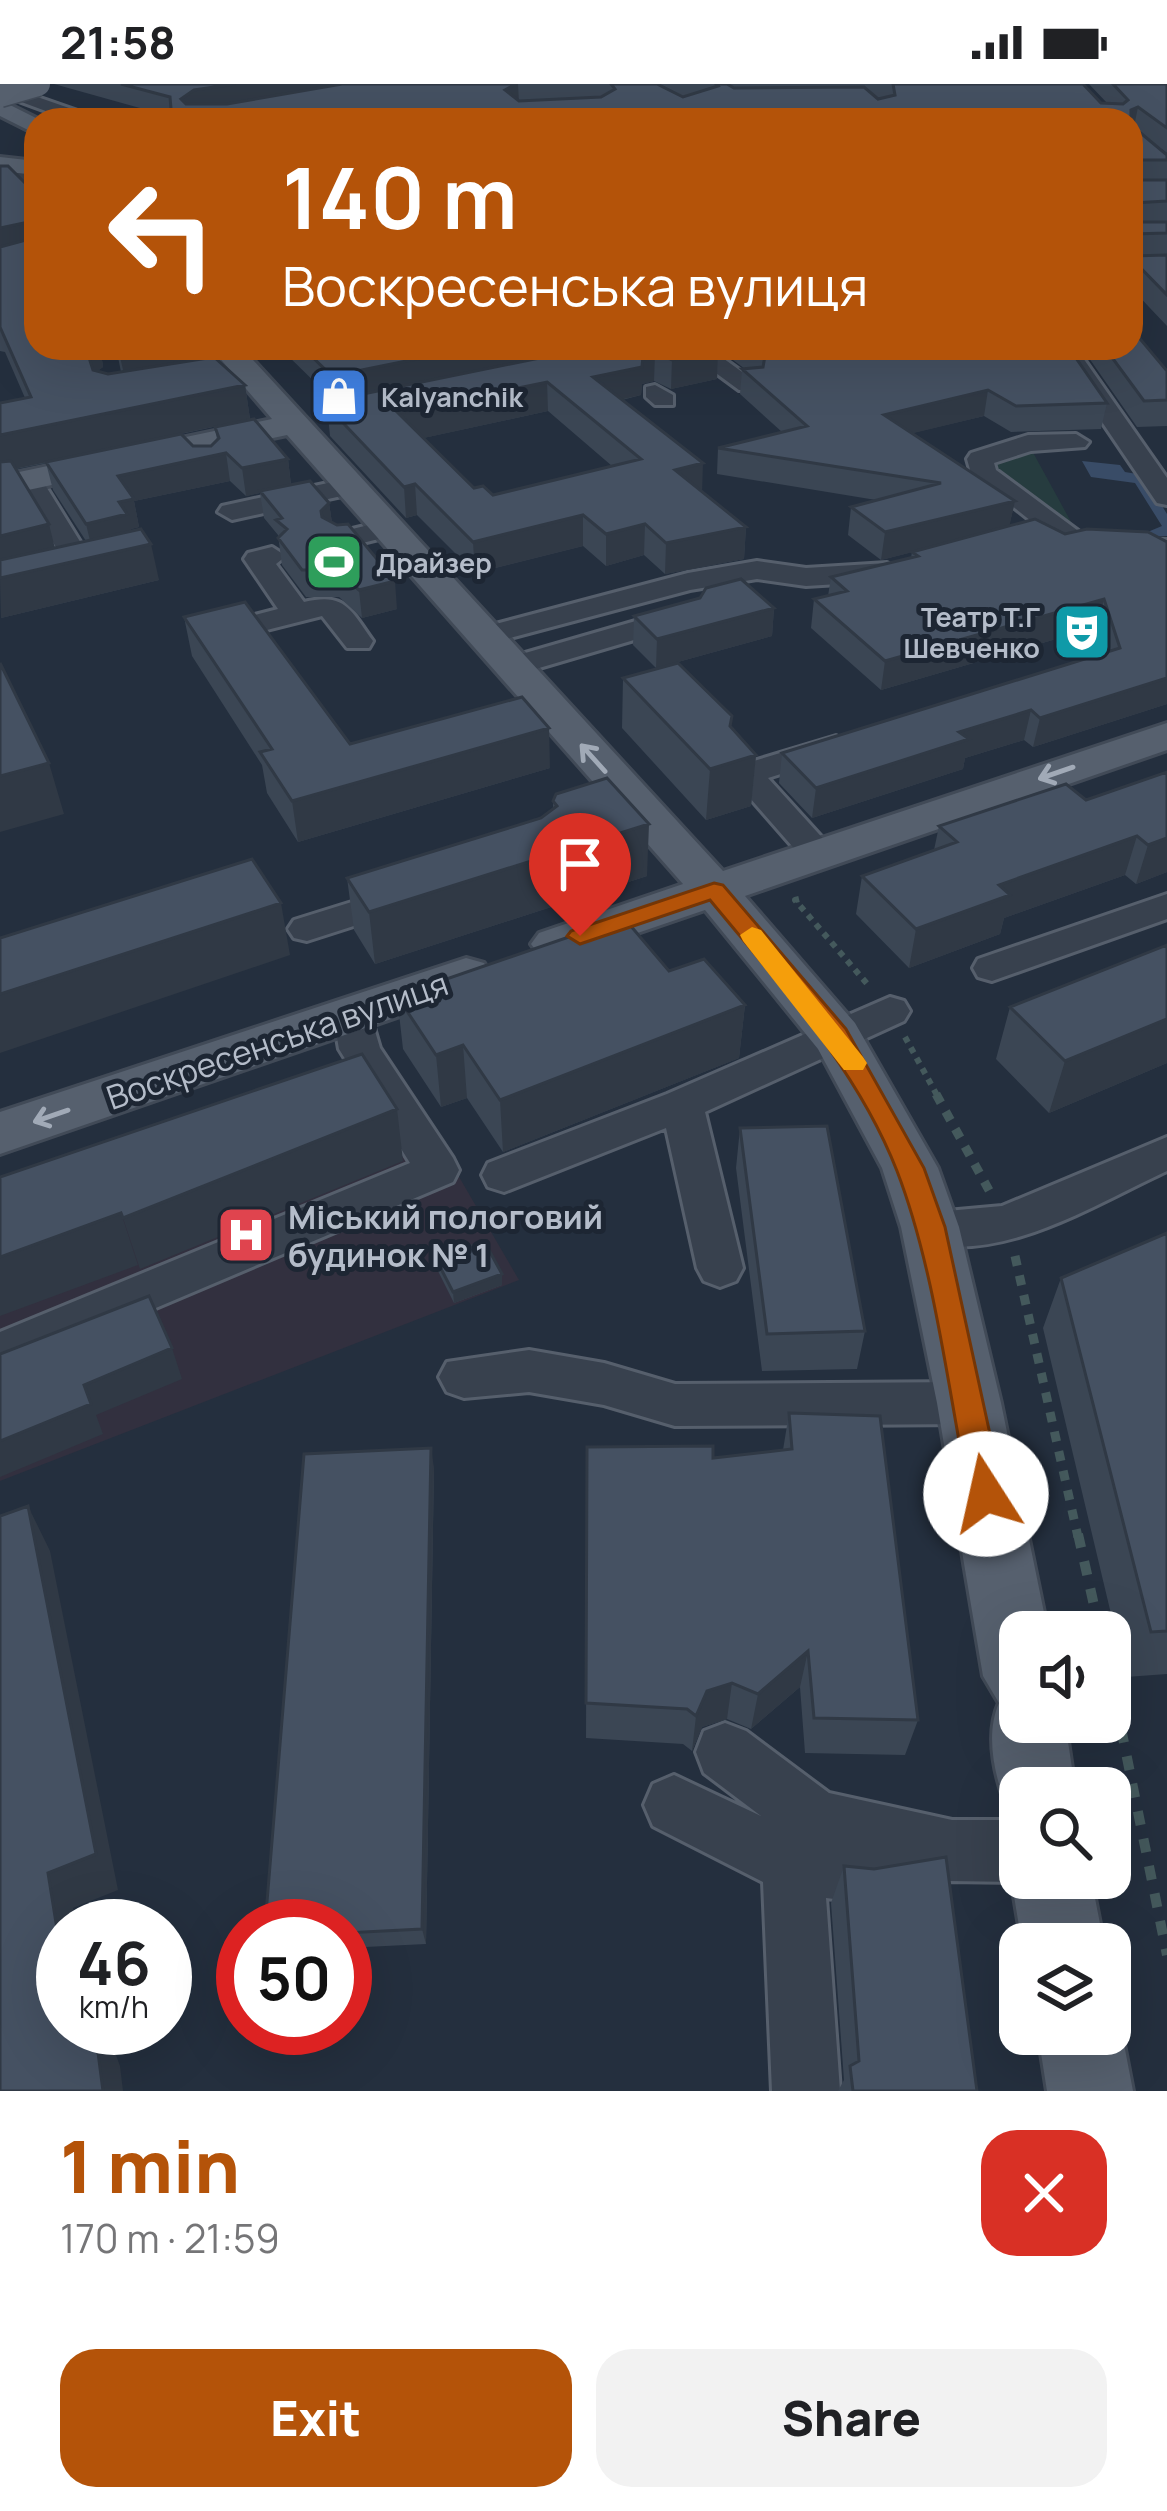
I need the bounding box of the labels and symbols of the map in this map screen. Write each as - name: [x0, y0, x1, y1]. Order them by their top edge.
- shop icon: Kalyanchik: [308, 365, 370, 427]
- place label: Kalyanchik: [381, 378, 524, 415]
- sports icon: Драйзер: [303, 531, 365, 593]
- place label: Драйзер: [376, 544, 492, 581]
- place label: Театр Т.Г Шевченко: [904, 598, 1040, 666]
- theatre icon: Театр Т.Г Шевченко: [1051, 601, 1113, 663]
- one-way arrow: [580, 743, 607, 773]
- one-way arrow: [1038, 764, 1076, 786]
- pin: [529, 813, 631, 936]
- street label: Воскресенська вулиця: [100, 960, 454, 1120]
- one-way arrow: [33, 1107, 70, 1128]
- place label: Міський пологовий будинок № 1: [288, 1194, 603, 1277]
- hospital icon: Міський пологовий будинок № 1: [215, 1204, 277, 1266]
- position arrow: [923, 1431, 1049, 1557]
- speed limit sign: 50: [216, 1899, 372, 2055]

